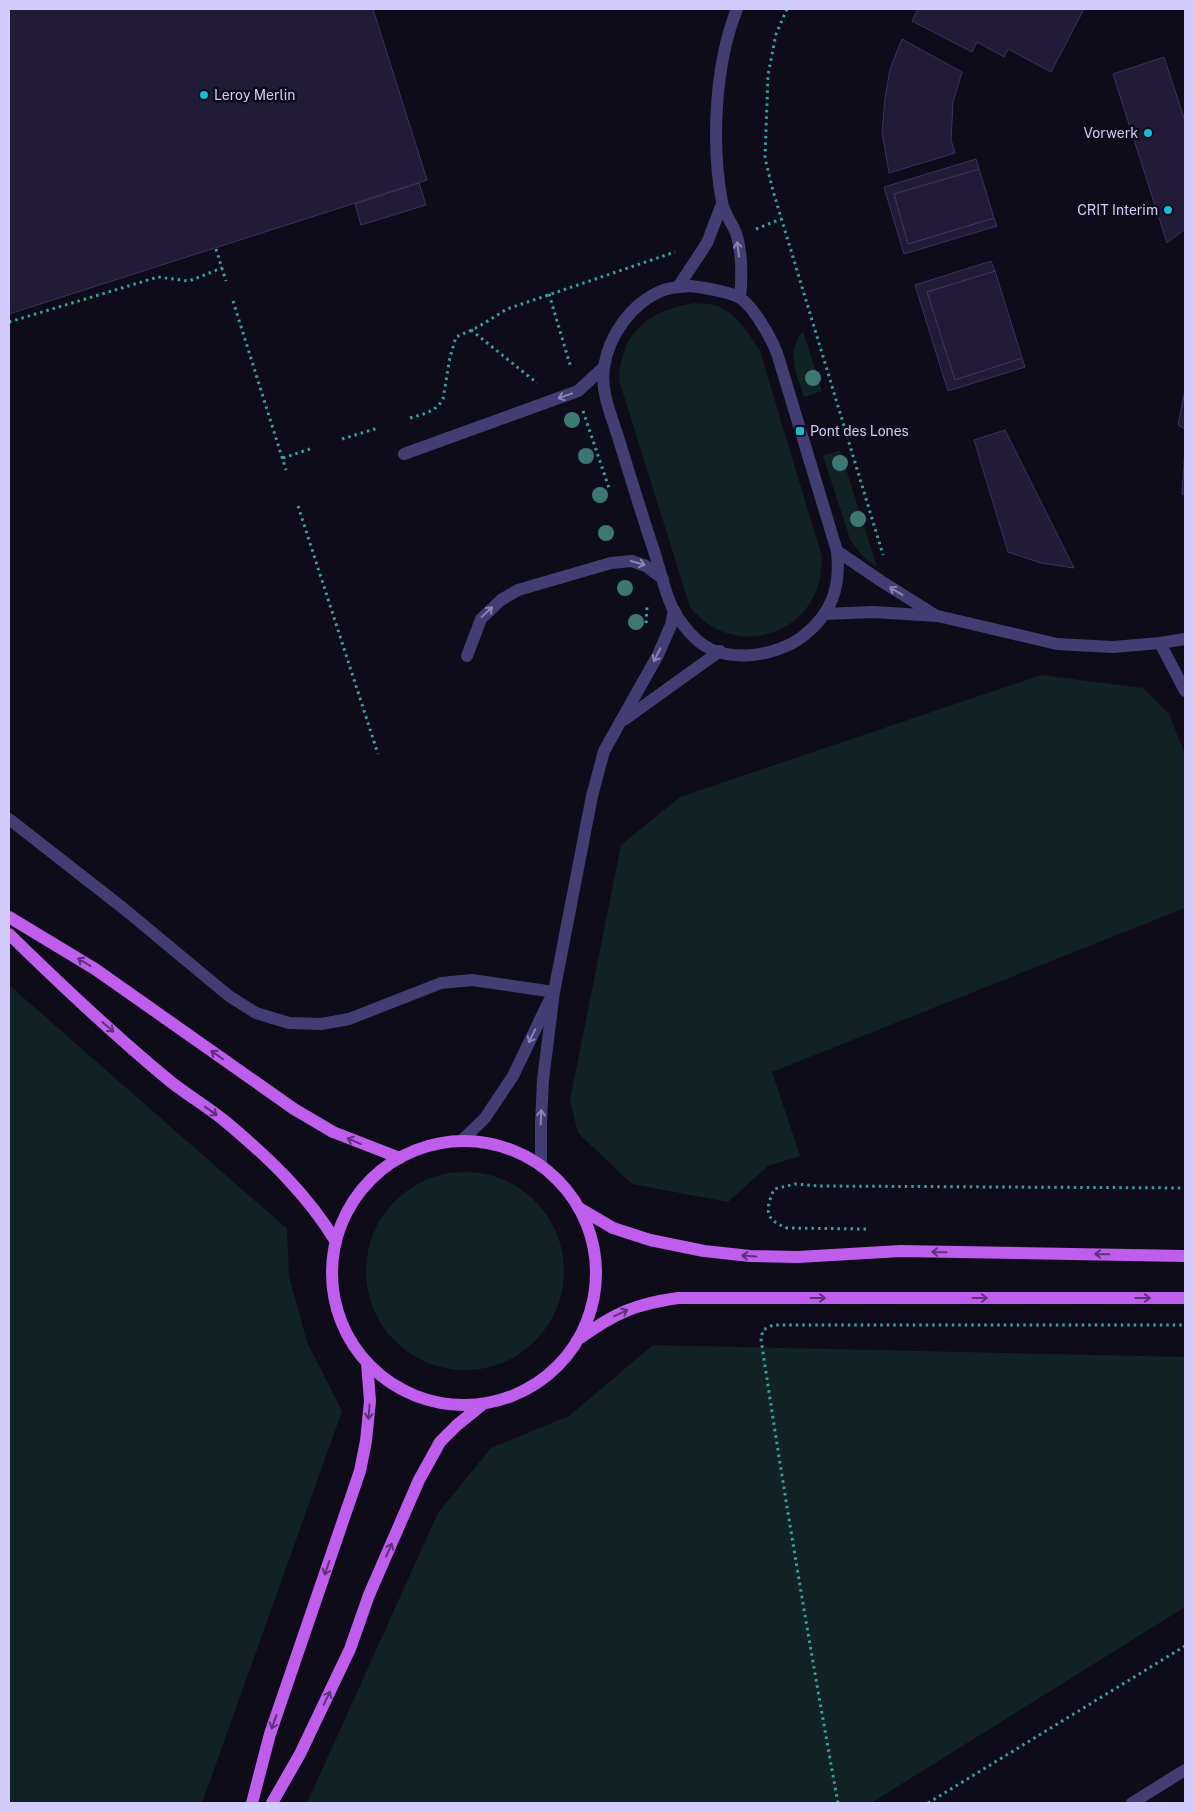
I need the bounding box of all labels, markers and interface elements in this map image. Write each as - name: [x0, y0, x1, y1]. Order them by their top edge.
- place label: Leroy Merlin: [214, 87, 295, 103]
- marker: Leroy Merlin: [198, 89, 210, 101]
- place label: Vorwerk: [1084, 125, 1138, 141]
- marker: Vorwerk: [1142, 127, 1154, 139]
- place label: CRIT Interim: [1077, 202, 1158, 218]
- marker: CRIT Interim: [1162, 204, 1174, 216]
- one-way arrow: [733, 242, 743, 258]
- one-way arrow: [557, 392, 573, 401]
- place label: Pont des Lones: [810, 423, 909, 439]
- marker: Pont des Lones: [794, 425, 806, 437]
- one-way arrow: [629, 559, 645, 569]
- one-way arrow: [889, 585, 903, 595]
- one-way arrow: [481, 606, 494, 618]
- one-way arrow: [652, 647, 661, 662]
- one-way arrow: [77, 957, 91, 967]
- one-way arrow: [101, 1021, 114, 1032]
- one-way arrow: [527, 1028, 536, 1043]
- one-way arrow: [210, 1050, 224, 1060]
- one-way arrow: [204, 1106, 218, 1116]
- one-way arrow: [537, 1109, 546, 1125]
- one-way arrow: [347, 1136, 362, 1145]
- one-way arrow: [931, 1247, 947, 1256]
- one-way arrow: [1094, 1250, 1110, 1259]
- one-way arrow: [742, 1251, 758, 1261]
- one-way arrow: [810, 1293, 826, 1303]
- one-way arrow: [972, 1293, 988, 1303]
- one-way arrow: [1134, 1293, 1151, 1303]
- one-way arrow: [613, 1308, 628, 1317]
- one-way arrow: [364, 1404, 373, 1420]
- one-way arrow: [384, 1543, 394, 1558]
- one-way arrow: [321, 1560, 331, 1576]
- one-way arrow: [323, 1691, 332, 1706]
- one-way arrow: [269, 1714, 278, 1729]

